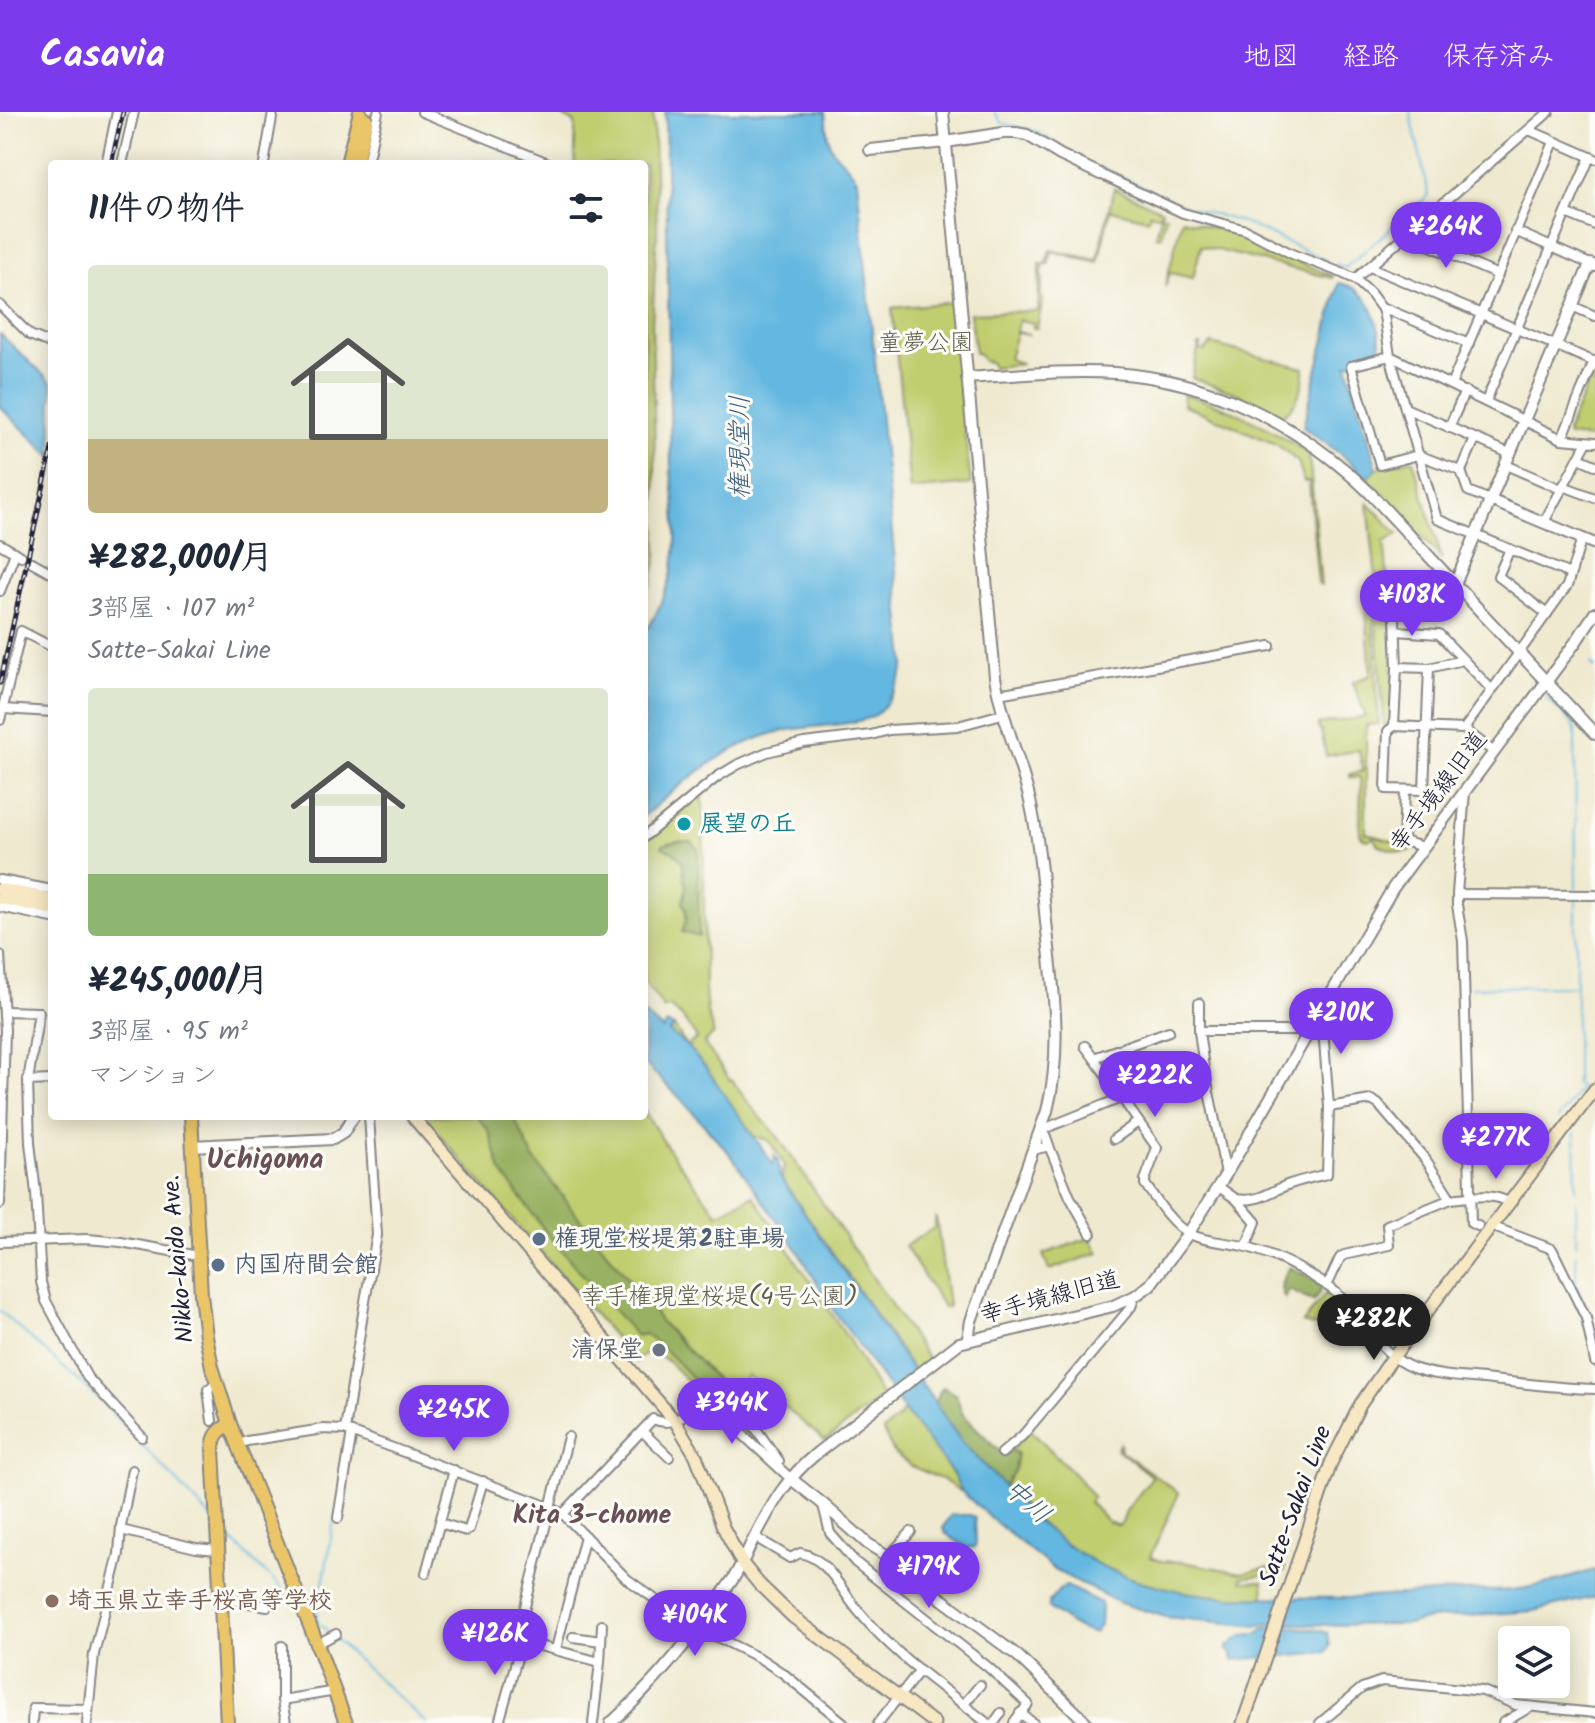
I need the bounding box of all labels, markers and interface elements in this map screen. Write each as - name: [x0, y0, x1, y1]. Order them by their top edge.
- text: Casavia: [40, 26, 165, 86]
- text: 地図: [1243, 35, 1299, 80]
- text: 経路: [1343, 35, 1399, 80]
- text: 保存済み: [1443, 35, 1555, 80]
- text: 11件の物件: [88, 183, 245, 237]
- icon: filters: [564, 186, 608, 230]
- pin: ¥264K: [1390, 202, 1502, 270]
- text: ¥264K: [1408, 207, 1484, 249]
- icon: home: [276, 317, 420, 461]
- park label: 童夢公園: [878, 324, 974, 363]
- water label: 権現堂川: [720, 395, 762, 499]
- text: ¥282,000/月: [88, 532, 273, 586]
- pin: ¥108K: [1356, 570, 1468, 638]
- text: ¥108K: [1378, 575, 1446, 617]
- text: 3部屋 · 107 m²: [88, 588, 254, 630]
- text: Satte-Sakai Line: [88, 630, 271, 672]
- street label: 幸手境線旧道: [1380, 723, 1498, 861]
- icon: home: [276, 740, 420, 884]
- place label: 展望の丘: [700, 805, 796, 844]
- marker: 展望の丘: [675, 815, 693, 833]
- text: ¥245,000/月: [88, 955, 269, 1009]
- pin: ¥210K: [1285, 988, 1397, 1056]
- text: ¥210K: [1307, 993, 1375, 1035]
- text: 3部屋 · 95 m²: [88, 1011, 248, 1053]
- pin: ¥222K: [1099, 1051, 1211, 1119]
- text: マンション: [88, 1055, 217, 1097]
- text: ¥222K: [1116, 1056, 1194, 1098]
- pin: ¥277K: [1440, 1113, 1552, 1181]
- text: ¥277K: [1460, 1118, 1532, 1160]
- district label: Uchigoma: [207, 1138, 323, 1183]
- street label: Nikko-kaido Ave.: [152, 1173, 206, 1345]
- place label: 権現堂桜堤第2駐車場: [555, 1220, 785, 1259]
- marker: 権現堂桜堤第2駐車場: [530, 1230, 548, 1248]
- place label: 内国府間会館: [234, 1246, 378, 1285]
- marker: 内国府間会館: [209, 1256, 227, 1274]
- street label: 幸手境線旧道: [975, 1261, 1125, 1335]
- park label: 幸手権現堂桜堤(4号公園): [581, 1278, 857, 1317]
- pin: ¥282K: [1318, 1294, 1430, 1362]
- text: ¥282K: [1335, 1299, 1413, 1341]
- place label: 清保堂: [571, 1331, 643, 1370]
- marker: 清保堂: [650, 1341, 668, 1359]
- pin: ¥344K: [676, 1378, 788, 1446]
- text: ¥344K: [695, 1383, 769, 1425]
- pin: ¥245K: [398, 1385, 510, 1453]
- text: ¥245K: [417, 1390, 491, 1432]
- street label: Satte-Sakai Line: [1249, 1420, 1343, 1592]
- water label: 中川: [994, 1469, 1060, 1535]
- district label: Kita 3-chome: [513, 1495, 672, 1537]
- pin: ¥179K: [873, 1542, 985, 1610]
- text: ¥179K: [897, 1547, 961, 1589]
- place label: 埼玉県立幸手桜高等学校: [68, 1582, 332, 1621]
- pin: ¥104K: [639, 1590, 751, 1658]
- marker: 埼玉県立幸手桜高等学校: [43, 1592, 61, 1610]
- text: ¥104K: [661, 1595, 729, 1637]
- pin: ¥126K: [439, 1609, 551, 1677]
- text: ¥126K: [461, 1614, 529, 1656]
- map controls: [1498, 1626, 1570, 1698]
- button: layers: [1498, 1626, 1570, 1698]

